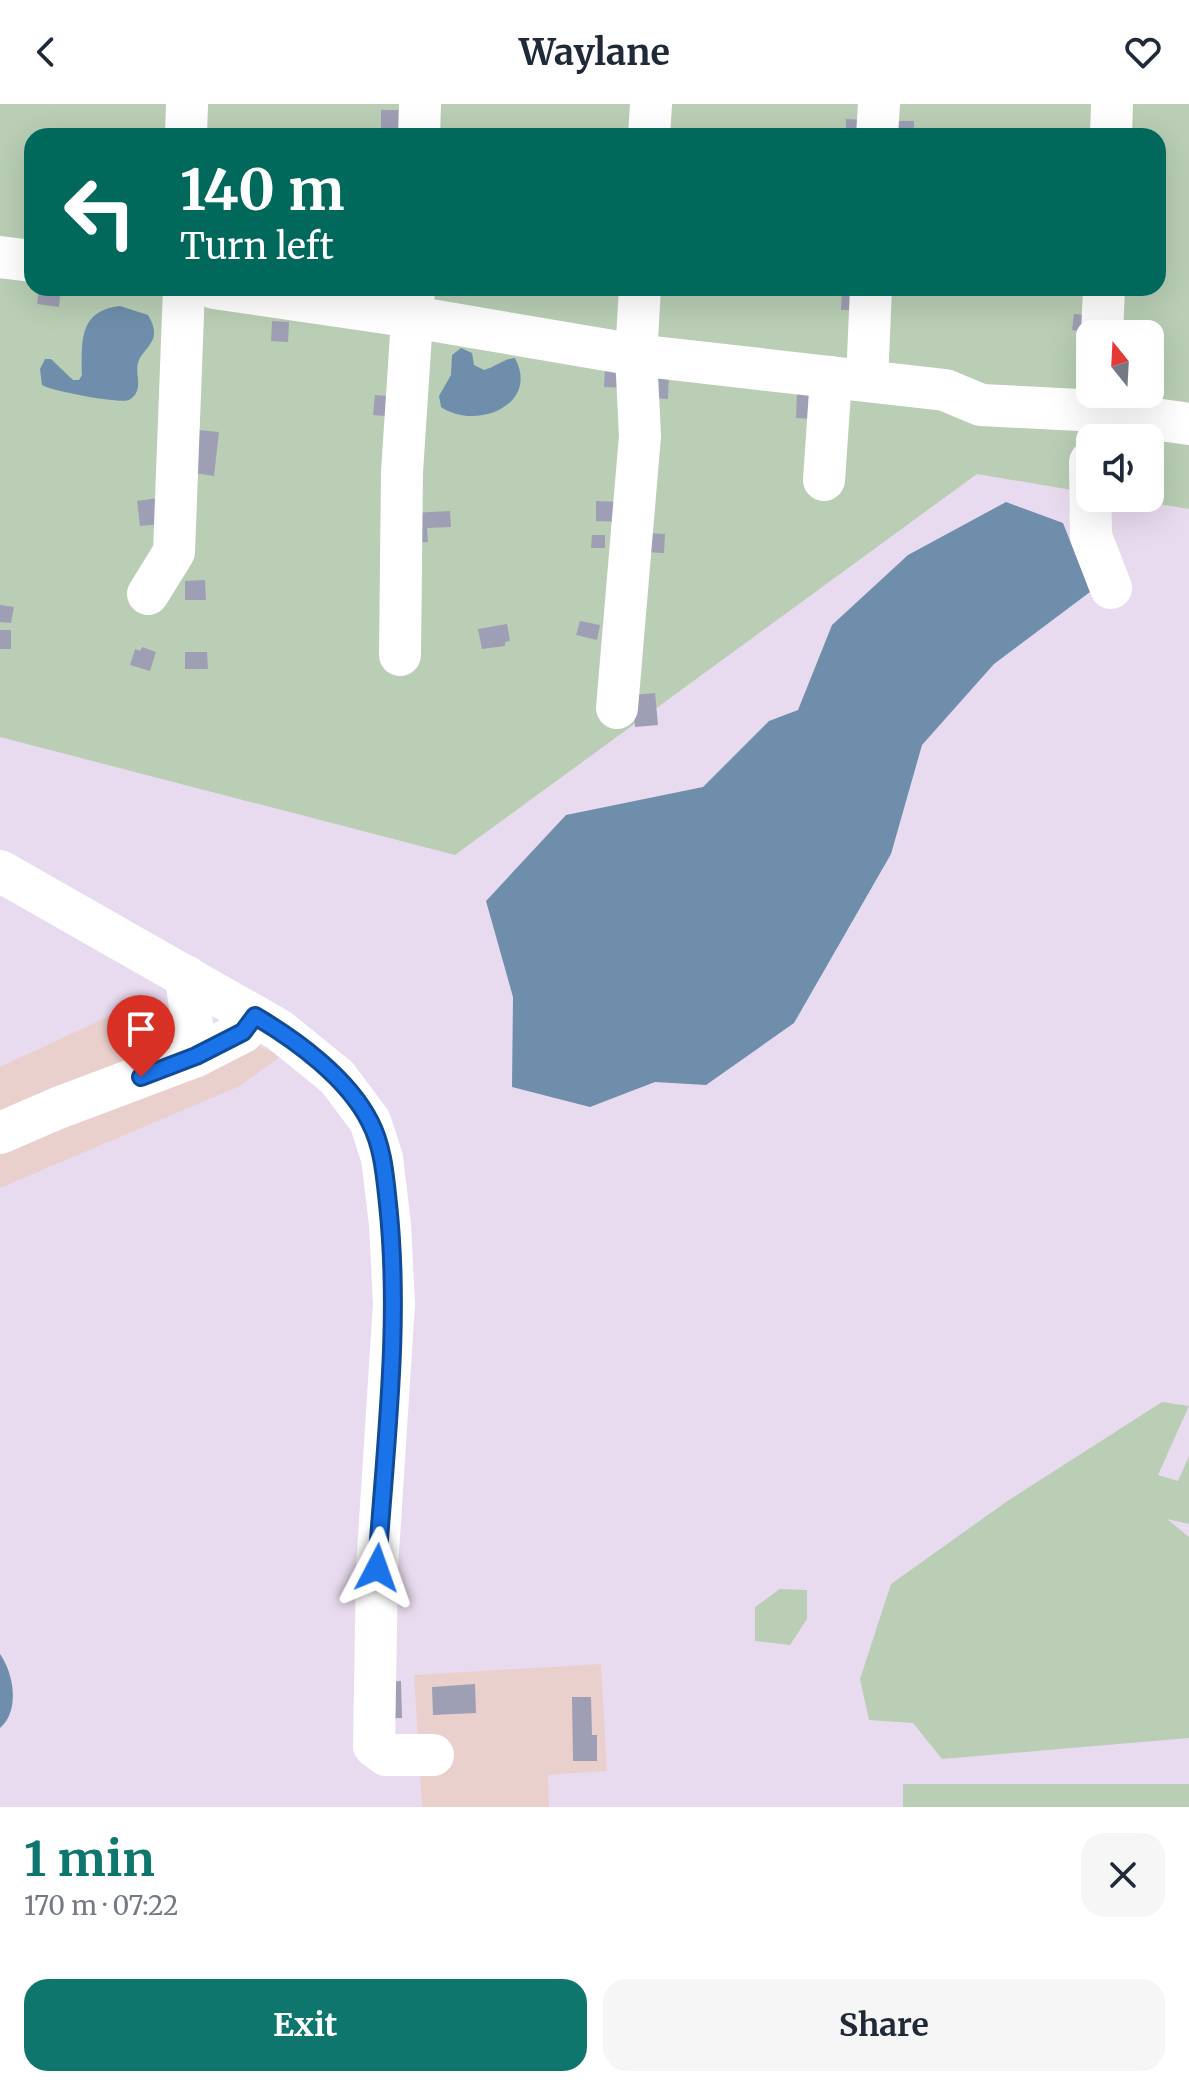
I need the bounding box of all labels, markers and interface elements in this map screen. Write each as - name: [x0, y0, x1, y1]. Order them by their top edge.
- icon: back: [24, 30, 68, 74]
- text: Waylane: [519, 30, 670, 75]
- icon: heart: [1121, 30, 1165, 74]
- text: 140 m: [180, 155, 345, 225]
- icon: left: [48, 160, 152, 264]
- text: Turn left: [180, 224, 334, 269]
- north arrow: [1076, 320, 1164, 408]
- map controls: [1076, 320, 1164, 512]
- button: sound: [1076, 424, 1164, 512]
- pin: [107, 995, 175, 1077]
- icon: arrive: [119, 1007, 163, 1051]
- position arrow: [335, 1526, 419, 1610]
- text: 1 min: [24, 1829, 155, 1889]
- button: close: [1081, 1833, 1165, 1917]
- text: 170 m · 07:22: [24, 1889, 179, 1922]
- button: Exit: [24, 1979, 587, 2071]
- button: Share: [603, 1979, 1165, 2071]

